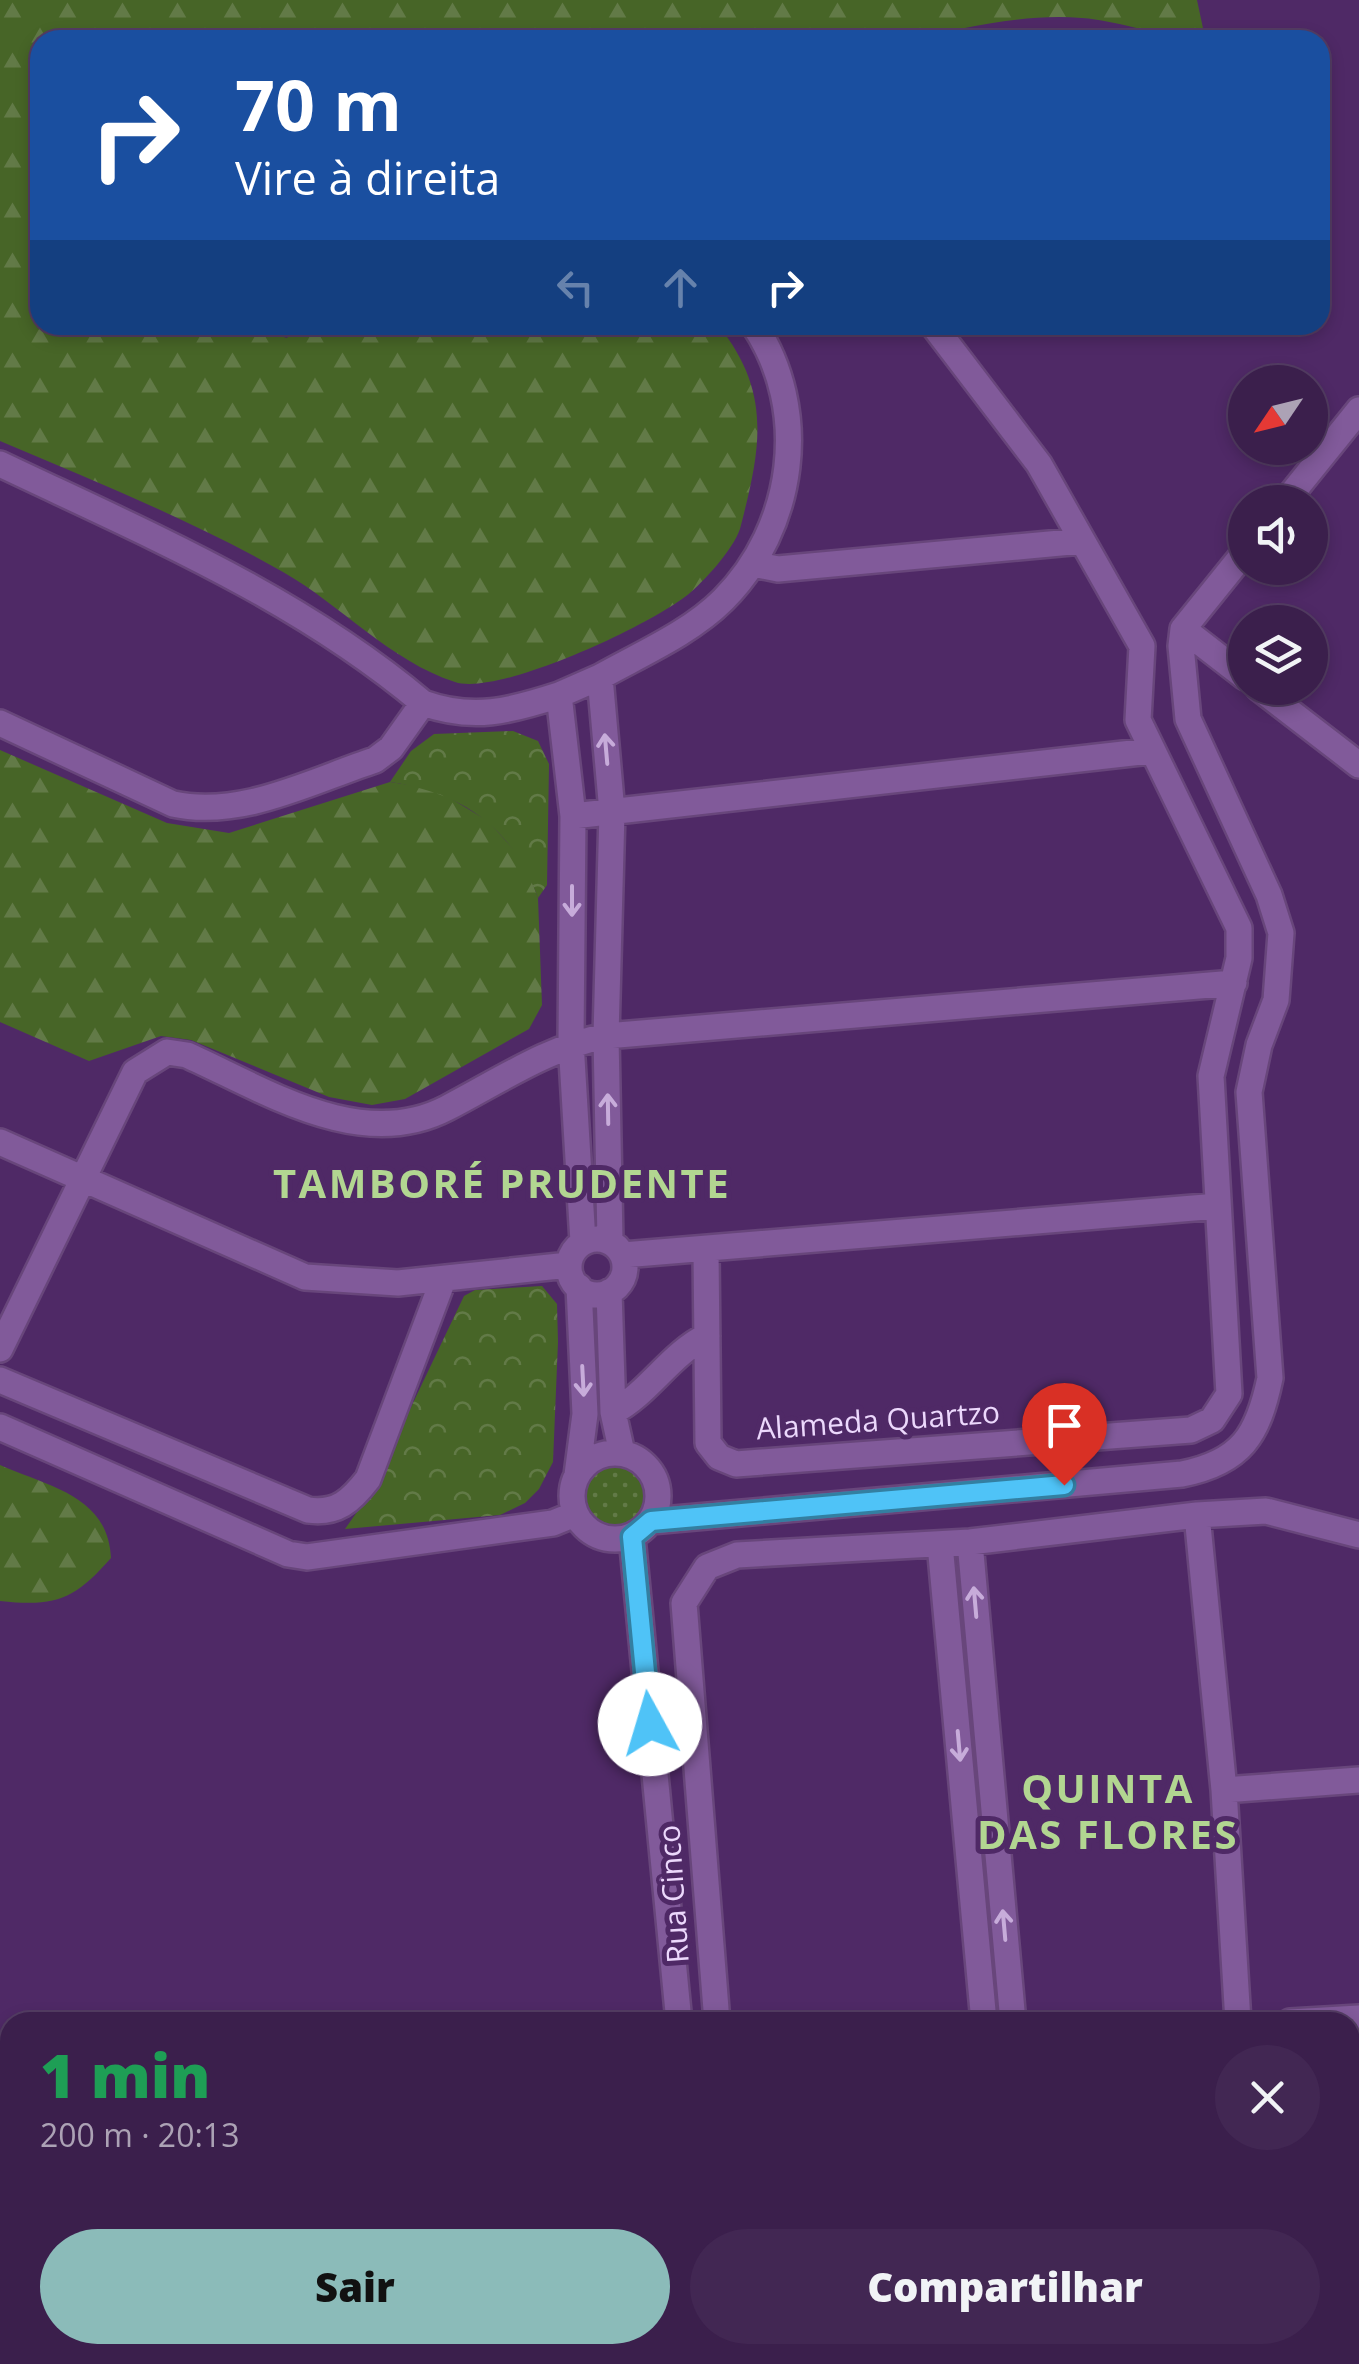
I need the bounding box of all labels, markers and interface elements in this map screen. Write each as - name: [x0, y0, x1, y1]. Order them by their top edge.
- text: 70 m: [235, 56, 402, 152]
- icon: right: [70, 70, 200, 200]
- text: Vire à direita: [235, 147, 500, 208]
- icon: left: [548, 260, 603, 315]
- icon: ahead: [653, 260, 708, 315]
- icon: right: [758, 260, 813, 315]
- north arrow: [1228, 365, 1328, 465]
- map controls: [1228, 365, 1328, 705]
- button: sound: [1228, 485, 1328, 585]
- button: layers: [1228, 605, 1328, 705]
- one-way arrow: [597, 734, 616, 766]
- one-way arrow: [562, 884, 582, 917]
- one-way arrow: [598, 1093, 617, 1125]
- district label: TAMBORÉ PRUDENTE: [273, 1155, 731, 1210]
- one-way arrow: [574, 1365, 593, 1397]
- pin: [1022, 1383, 1107, 1486]
- street label: Alameda Quartzo: [755, 1391, 1001, 1448]
- icon: arrive: [1037, 1398, 1092, 1453]
- one-way arrow: [965, 1586, 984, 1618]
- position arrow: [598, 1672, 702, 1776]
- one-way arrow: [949, 1729, 968, 1761]
- district label: QUINTA DAS FLORES: [977, 1760, 1239, 1861]
- street label: Rua Cinco: [647, 1824, 698, 1965]
- one-way arrow: [995, 1910, 1014, 1942]
- text: 1 min: [40, 2034, 210, 2116]
- button: close: [1215, 2045, 1320, 2150]
- text: 200 m · 20:13: [40, 2113, 239, 2156]
- button: Sair: [40, 2229, 670, 2344]
- button: Compartilhar: [690, 2229, 1320, 2344]

